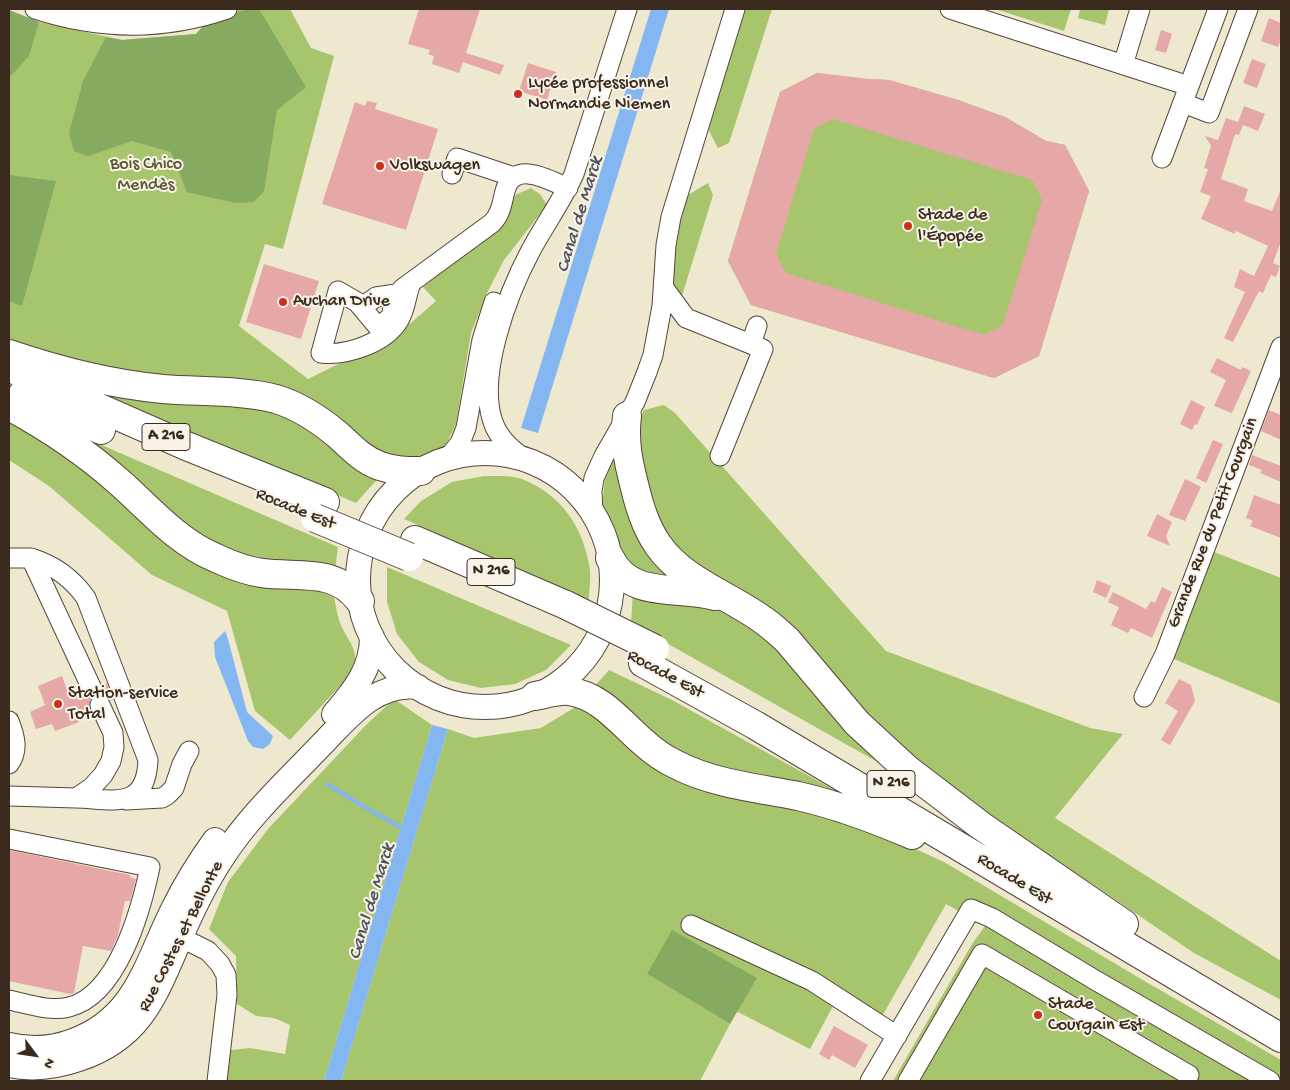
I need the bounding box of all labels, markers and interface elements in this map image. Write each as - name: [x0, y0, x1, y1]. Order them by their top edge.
- place label: Lycée professionnel Normandie Niemen: [528, 73, 670, 116]
- marker: Lycée professionnel Normandie Niemen: [512, 88, 524, 100]
- park label: Bois Chico Mendès: [110, 154, 182, 196]
- water label: Canal de Marck: [553, 154, 609, 276]
- place label: Volkswagen: [390, 155, 480, 177]
- marker: Volkswagen: [374, 160, 386, 172]
- place label: Stade de l'Épopée: [918, 205, 988, 248]
- marker: Stade de l'Épopée: [902, 220, 914, 232]
- place label: Auchan Drive: [293, 291, 390, 313]
- marker: Auchan Drive: [277, 296, 289, 308]
- street label: Grande Rue du Petit Courgain: [1164, 415, 1264, 631]
- road number: A 216: [142, 424, 190, 451]
- street label: Rocade Est: [252, 484, 338, 536]
- road number: N 216: [467, 558, 515, 586]
- street label: Rocade Est: [623, 646, 707, 704]
- place label: Station-service Total: [68, 683, 178, 726]
- marker: Station-service Total: [52, 698, 64, 710]
- road number: N 216: [867, 771, 915, 798]
- water label: Canal de Marck: [345, 841, 401, 963]
- street label: Rocade Est: [972, 849, 1056, 911]
- street label: Rue Costes et Bellonte: [135, 858, 229, 1016]
- place label: Stade Courgain Est: [1048, 994, 1144, 1036]
- marker: Stade Courgain Est: [1032, 1009, 1044, 1021]
- north arrow: [10, 1030, 60, 1080]
- text: N: [39, 1055, 58, 1071]

